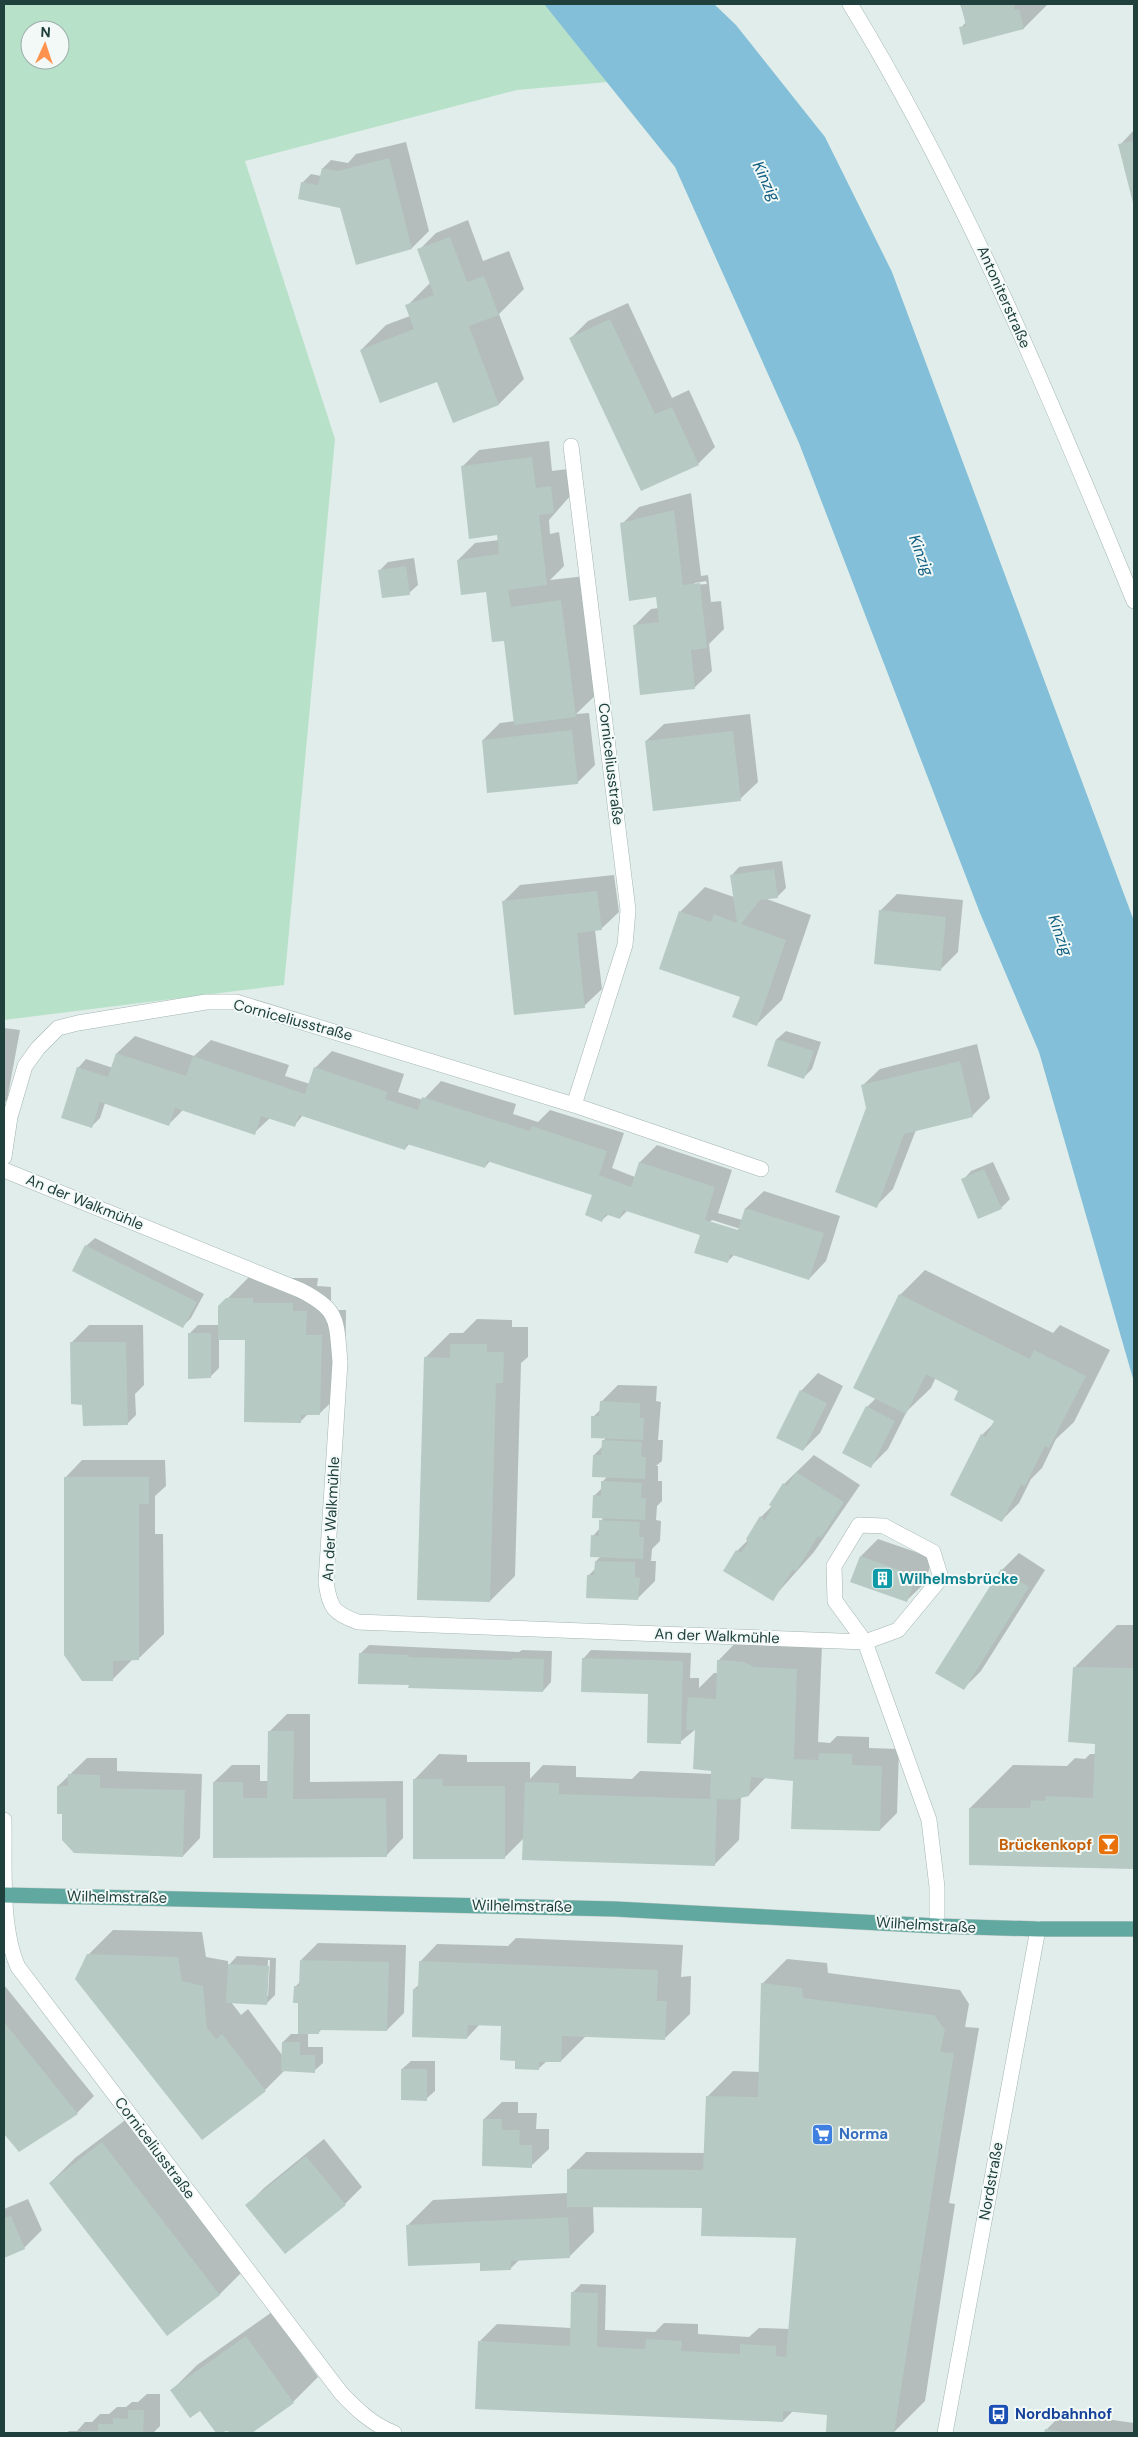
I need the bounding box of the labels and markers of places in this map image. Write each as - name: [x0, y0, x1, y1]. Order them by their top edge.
- building icon: Wilhelmsbrücke: [871, 1567, 895, 1591]
- place label: Wilhelmsbrücke: [899, 1569, 1018, 1589]
- bar icon: Brückenkopf: [1096, 1833, 1120, 1857]
- place label: Brückenkopf: [999, 1835, 1092, 1855]
- supermarket icon: Norma: [811, 2122, 835, 2146]
- place label: Norma: [839, 2124, 888, 2144]
- bus stop icon: Nordbahnhof: [987, 2402, 1011, 2426]
- place label: Nordbahnhof: [1015, 2404, 1112, 2424]

